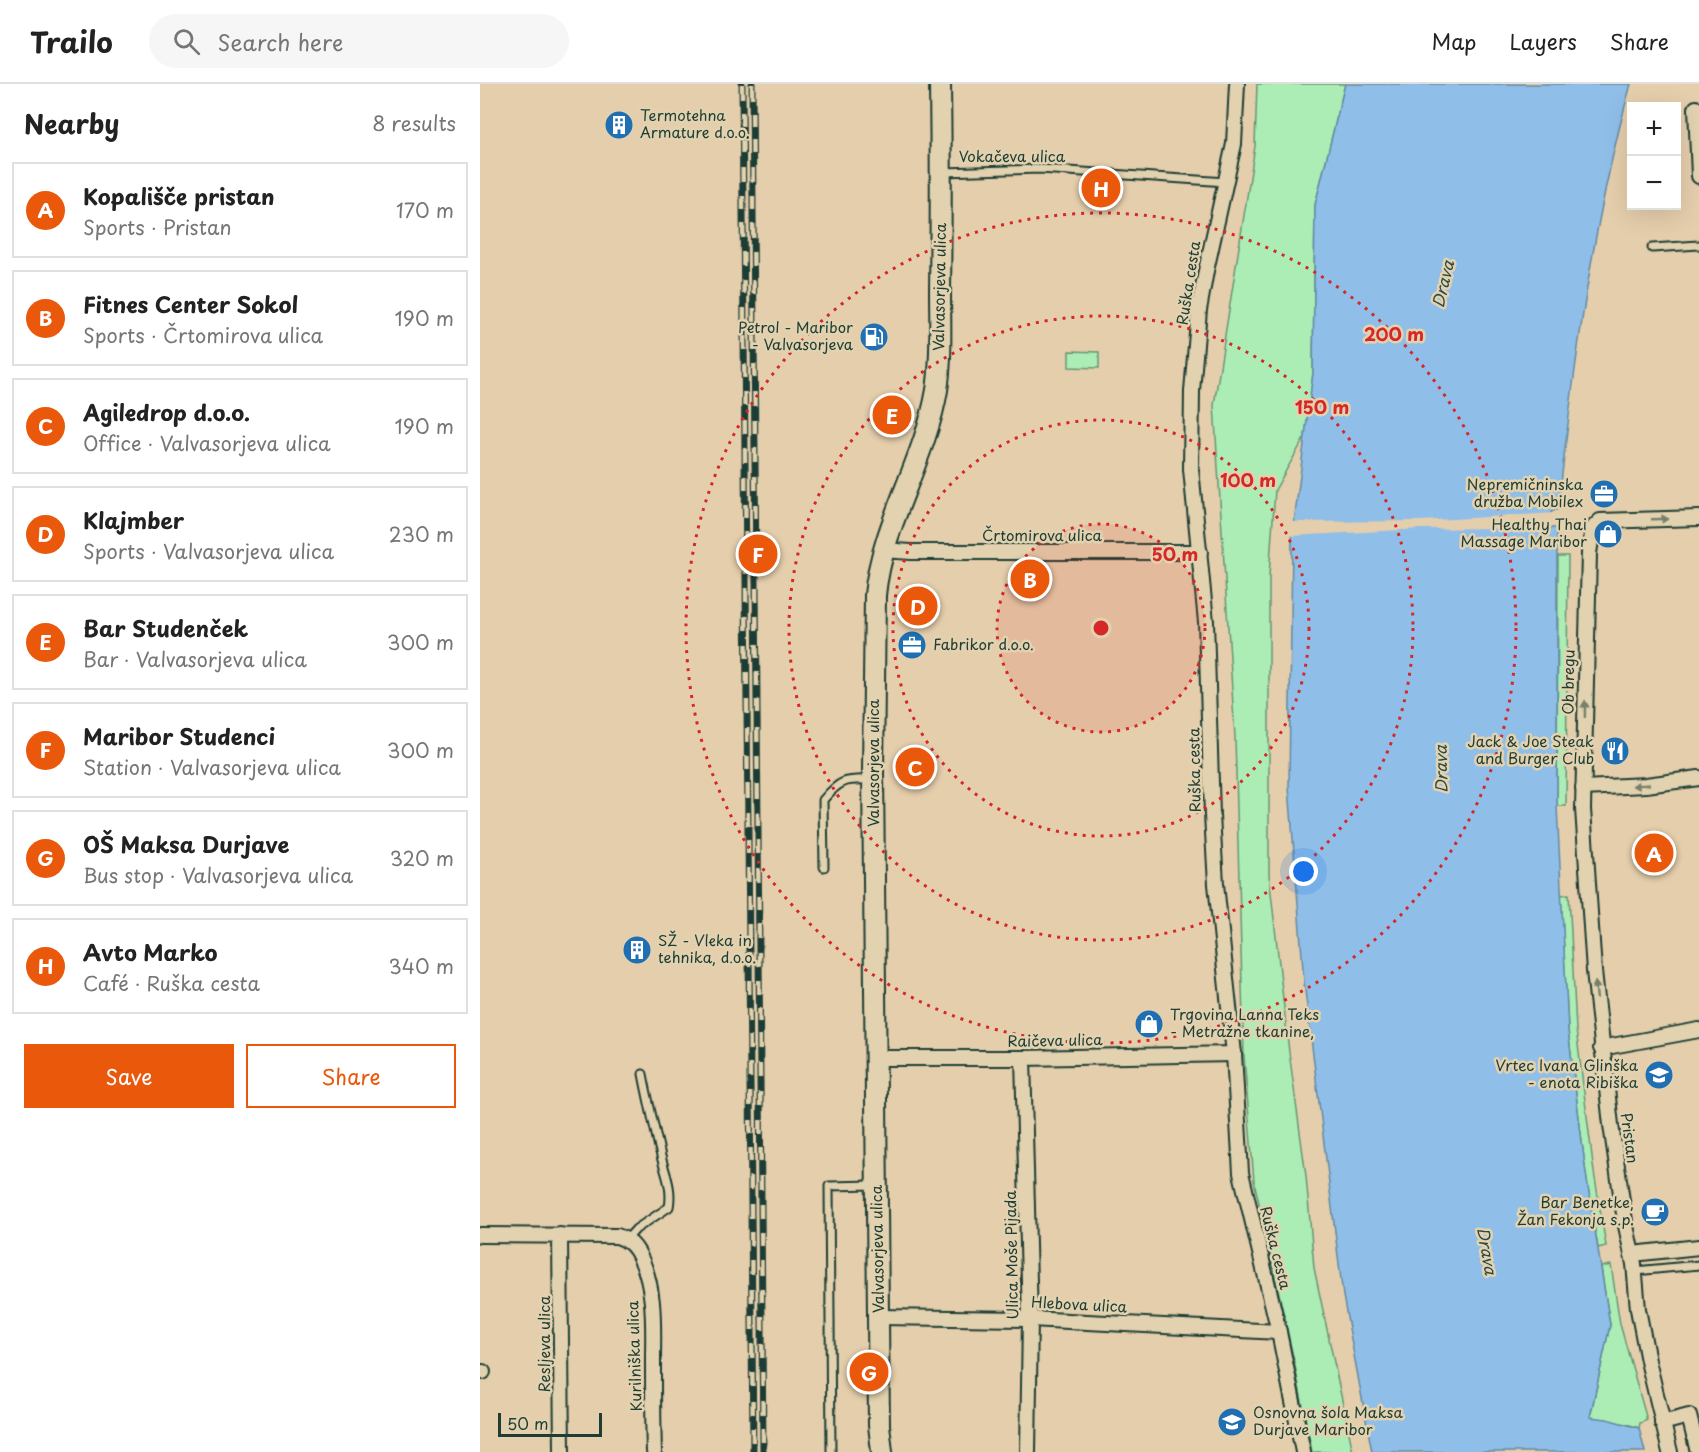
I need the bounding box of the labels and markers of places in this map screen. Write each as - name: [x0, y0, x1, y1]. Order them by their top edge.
- place label: Termotehna Armature d.o.o.: [640, 103, 750, 143]
- building icon: Termotehna Armature d.o.o.: [603, 109, 635, 141]
- pin: H: [1082, 166, 1120, 210]
- place label: Petrol - Maribor - Valvasorjeva: [738, 315, 854, 355]
- fuel station icon: Petrol - Maribor - Valvasorjeva: [858, 321, 890, 353]
- pin: E: [872, 392, 912, 438]
- place label: Nepremičninska družba Mobilex: [1467, 472, 1584, 512]
- office icon: Nepremičninska družba Mobilex: [1588, 478, 1620, 510]
- place label: Healthy Thai Massage Maribor: [1461, 512, 1587, 552]
- shop icon: Healthy Thai Massage Maribor: [1592, 518, 1624, 550]
- pin: F: [738, 532, 778, 576]
- pin: B: [1010, 556, 1050, 602]
- pin: D: [898, 584, 938, 628]
- centre of rings: [1091, 618, 1111, 638]
- office icon: Fabrikor d.o.o.: [896, 629, 928, 661]
- place label: Fabrikor d.o.o.: [933, 632, 1034, 655]
- place label: Jack & Joe Steak and Burger Club: [1467, 729, 1594, 769]
- restaurant icon: Jack & Joe Steak and Burger Club: [1599, 735, 1631, 767]
- pin: C: [896, 744, 934, 790]
- pin: A: [1634, 830, 1674, 876]
- place label: SŽ - Vleka in tehnika, d.o.o.: [658, 928, 756, 968]
- building icon: SŽ - Vleka in tehnika, d.o.o.: [621, 934, 653, 966]
- place label: Trgovina Lanna Teks - Metražne tkanine,: [1170, 1002, 1319, 1042]
- shop icon: Trgovina Lanna Teks - Metražne tkanine,: [1133, 1008, 1165, 1040]
- place label: Vrtec Ivana Glinška - enota Ribiška: [1495, 1053, 1639, 1093]
- school or university icon: Vrtec Ivana Glinška - enota Ribiška: [1643, 1059, 1675, 1091]
- place label: Bar Benetke, Žan Fekonja s.p.: [1517, 1190, 1634, 1230]
- cafe icon: Bar Benetke, Žan Fekonja s.p.: [1639, 1196, 1671, 1228]
- pin: G: [850, 1350, 888, 1394]
- place label: Osnovna šola Maksa Durjave Maribor: [1253, 1400, 1403, 1440]
- school or university icon: Osnovna šola Maksa Durjave Maribor: [1216, 1406, 1248, 1438]

